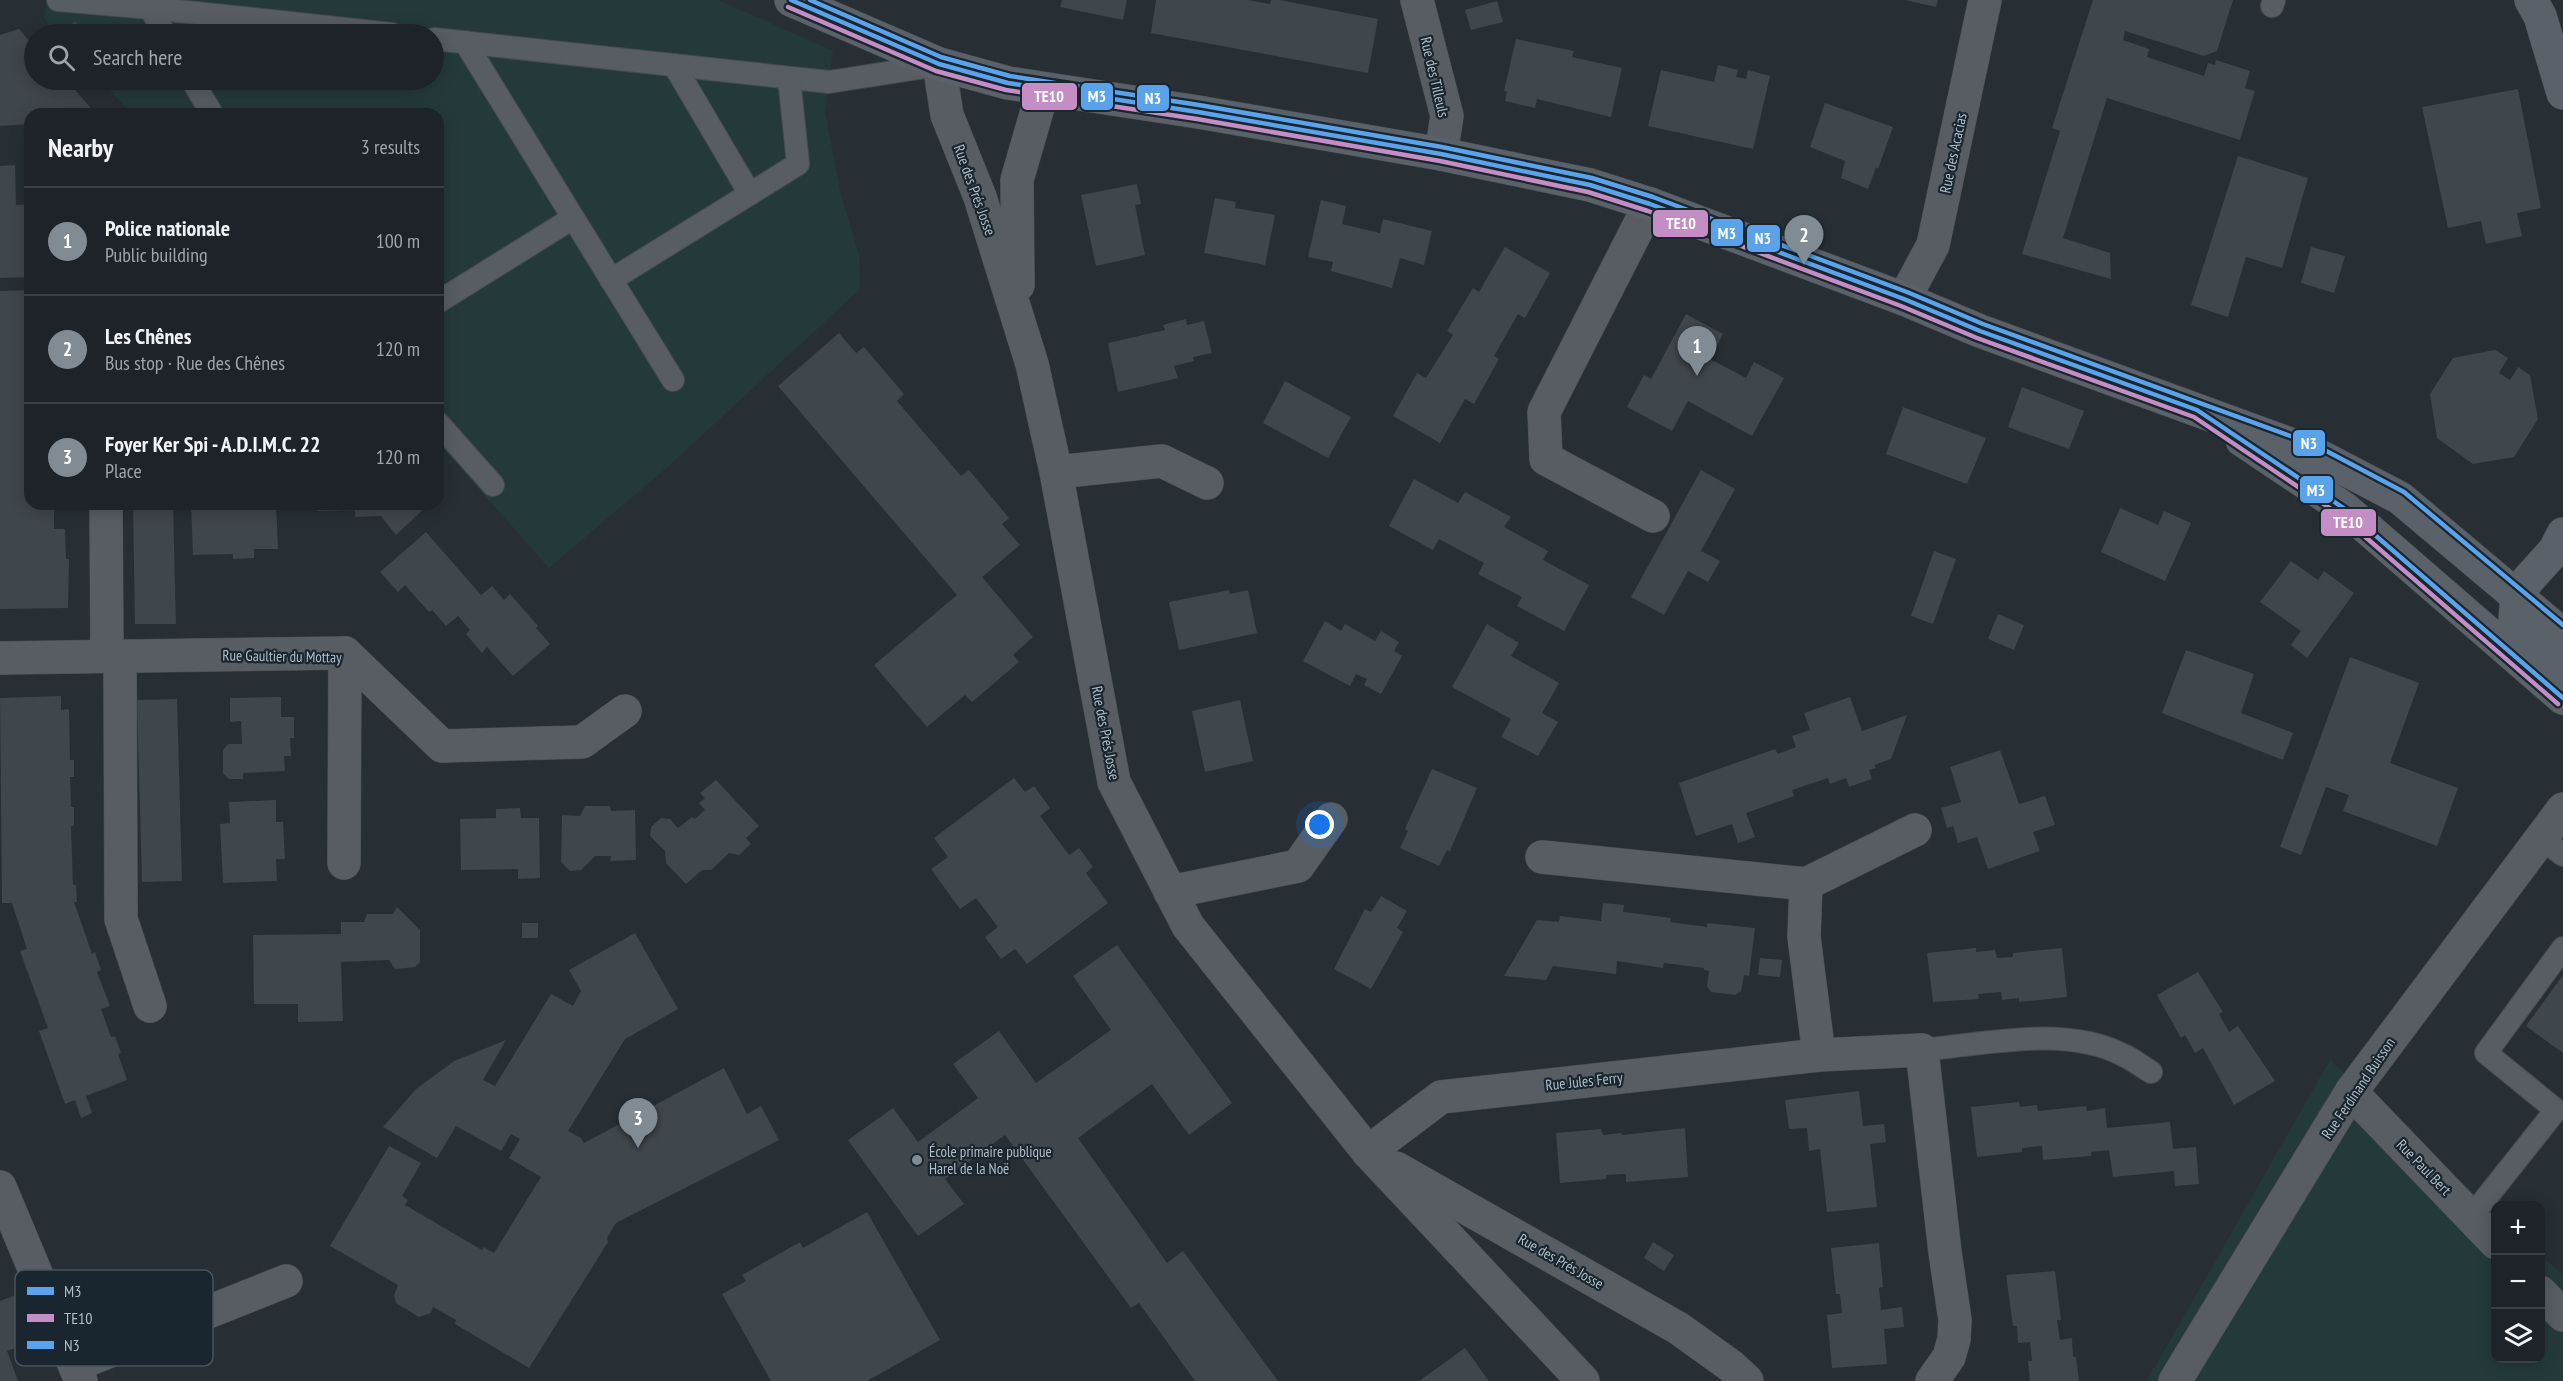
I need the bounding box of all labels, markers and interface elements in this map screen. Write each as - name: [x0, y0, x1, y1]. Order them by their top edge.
- search box: [24, 24, 444, 90]
- street label: Rue des Tilleuls: [1417, 35, 1453, 119]
- icon: search: [45, 41, 78, 74]
- text: Search here: [93, 43, 182, 71]
- line badge: TE10: [1021, 82, 1078, 111]
- line badge: M3: [1080, 82, 1114, 111]
- line badge: N3: [1136, 84, 1170, 112]
- text: TE10: [1034, 86, 1064, 106]
- text: M3: [1088, 86, 1106, 106]
- text: N3: [1145, 88, 1161, 108]
- street label: Rue des Acacias: [1935, 111, 1971, 195]
- text: Nearby: [48, 131, 113, 164]
- text: 3 results: [361, 134, 420, 160]
- street label: Rue des Prés Josse: [950, 142, 1000, 238]
- line badge: TE10: [1652, 209, 1709, 238]
- text: TE10: [1666, 213, 1696, 233]
- text: Police nationale: [105, 214, 230, 242]
- pin: 2: [1784, 216, 1824, 265]
- line badge: M3: [1710, 218, 1744, 247]
- text: M3: [1718, 223, 1736, 243]
- line badge: N3: [1746, 224, 1781, 253]
- text: 1: [63, 228, 72, 254]
- text: 100 m: [376, 228, 420, 254]
- text: N3: [1755, 228, 1771, 248]
- text: Public building: [105, 242, 208, 268]
- text: Les Chênes: [105, 322, 191, 350]
- pin: 1: [1678, 326, 1716, 376]
- text: 2: [63, 336, 72, 362]
- text: 120 m: [376, 336, 420, 362]
- text: Bus stop · Rue des Chênes: [105, 350, 285, 376]
- line badge: N3: [2292, 429, 2326, 457]
- text: Foyer Ker Spi - A.D.I.M.C. 22: [105, 430, 321, 458]
- text: N3: [2301, 433, 2317, 453]
- text: 3: [63, 444, 72, 470]
- text: 120 m: [376, 444, 420, 470]
- text: Place: [105, 458, 142, 484]
- line badge: M3: [2299, 475, 2334, 504]
- text: M3: [2307, 480, 2325, 500]
- line badge: TE10: [2320, 508, 2377, 537]
- text: TE10: [2333, 512, 2363, 532]
- street label: Rue Gaultier du Mottay: [222, 645, 342, 667]
- street label: Rue des Prés Josse: [1088, 684, 1124, 782]
- your location: [1305, 810, 1334, 839]
- street label: Rue Ferdinand Buisson: [2317, 1034, 2399, 1142]
- street label: Rue Jules Ferry: [1545, 1067, 1624, 1094]
- pin: 3: [618, 1098, 658, 1148]
- street label: Rue Paul Bert: [2393, 1135, 2455, 1199]
- place label: École primaire publique Harel de la Noë: [929, 1142, 1052, 1178]
- marker: École primaire publique Harel de la Noë: [910, 1153, 924, 1167]
- map controls: [2491, 1201, 2545, 1363]
- button: +: [2491, 1201, 2545, 1255]
- street label: Rue des Prés Josse: [1515, 1229, 1607, 1293]
- button: −: [2491, 1255, 2545, 1309]
- legend: [15, 1270, 213, 1366]
- text: M3: [64, 1281, 81, 1301]
- text: TE10: [64, 1308, 92, 1328]
- button: layers: [2491, 1309, 2545, 1363]
- text: N3: [64, 1335, 80, 1355]

